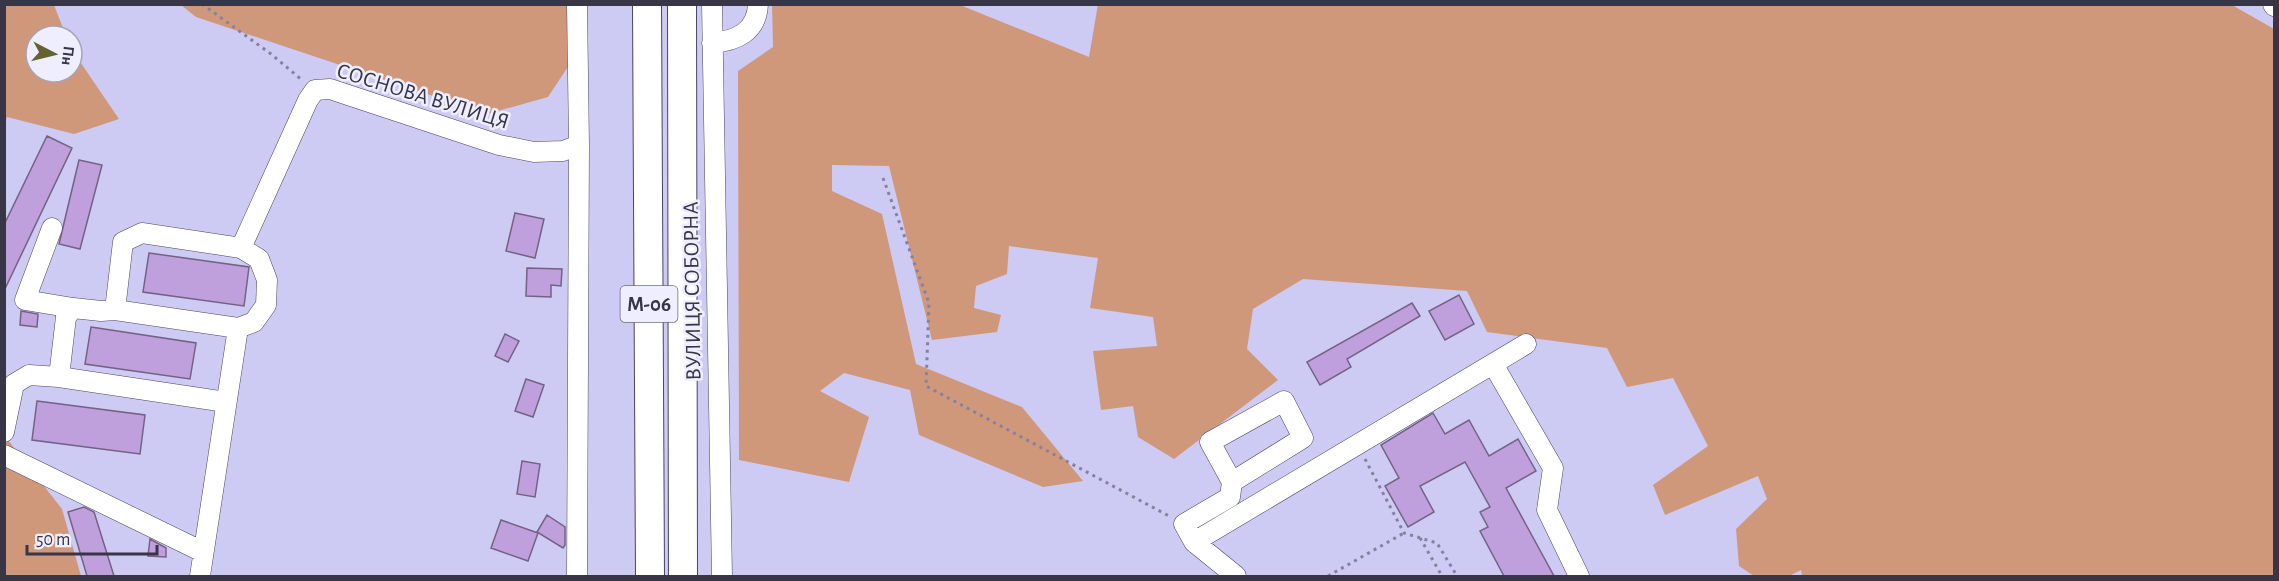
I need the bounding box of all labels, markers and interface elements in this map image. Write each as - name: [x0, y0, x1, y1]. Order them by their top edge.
- north arrow: [24, 24, 84, 84]
- text: Пн: [59, 45, 77, 66]
- street label: СОСНОВА ВУЛИЦЯ: [334, 59, 512, 133]
- street label: ВУЛИЦЯ СОБОРНА: [679, 201, 705, 381]
- road number: М-06: [620, 286, 678, 322]
- scale bar: [27, 518, 158, 556]
- text: 50 m: [36, 531, 70, 549]

